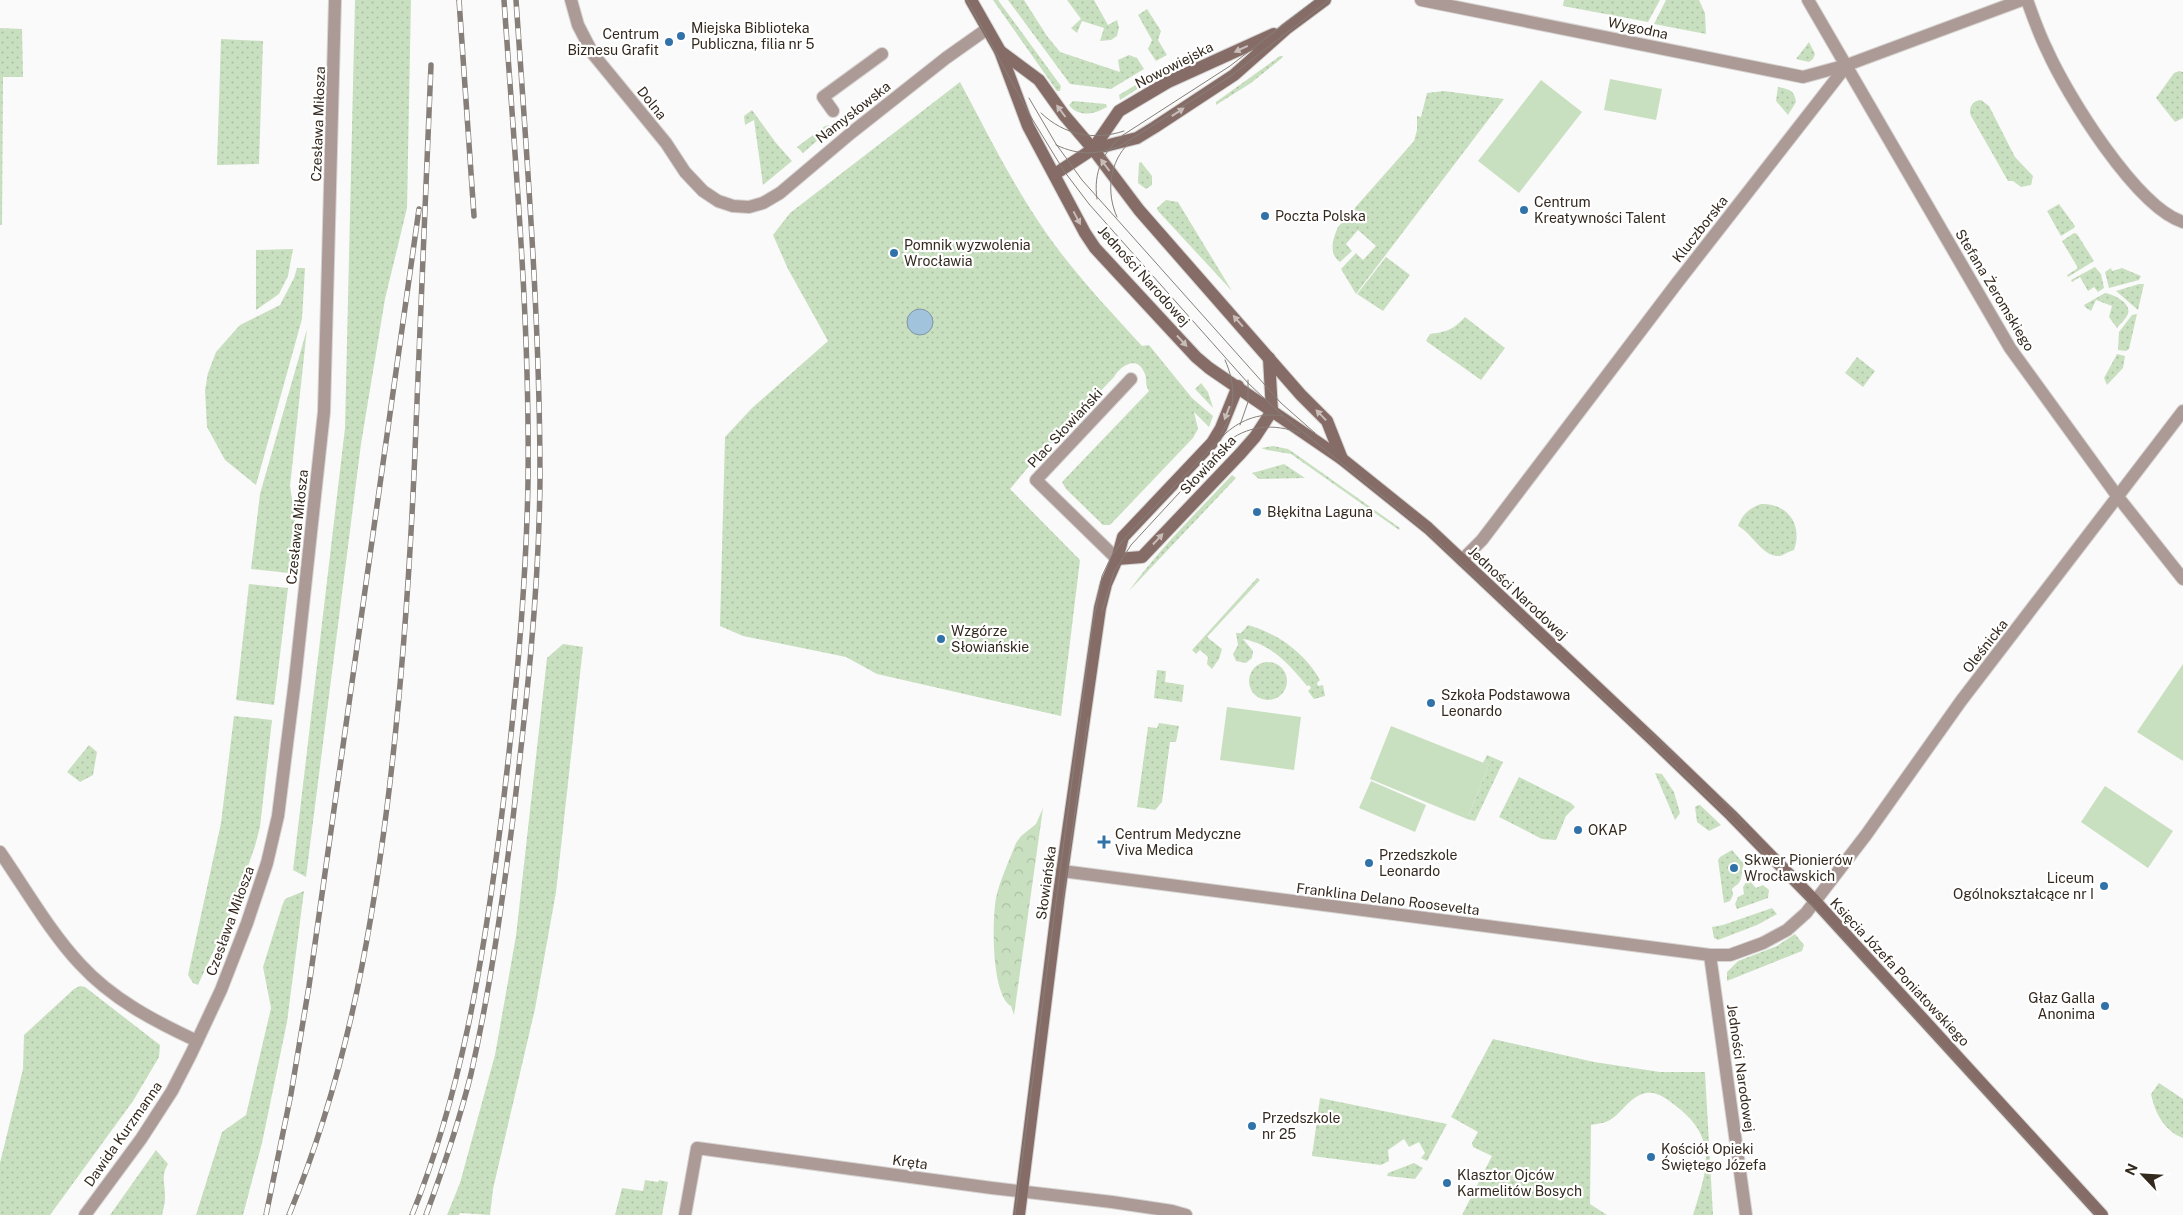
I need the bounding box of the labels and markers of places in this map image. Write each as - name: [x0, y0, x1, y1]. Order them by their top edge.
- place label: Miejska Biblioteka Publiczna, filia nr 5: [691, 20, 815, 52]
- place label: Centrum Biznesu Grafit: [567, 26, 659, 58]
- marker: Miejska Biblioteka Publiczna, filia nr 5: [675, 30, 687, 42]
- marker: Centrum Biznesu Grafit: [663, 36, 675, 48]
- place label: Centrum Kreatywności Talent: [1534, 194, 1666, 226]
- marker: Centrum Kreatywności Talent: [1518, 204, 1530, 216]
- place label: Poczta Polska: [1275, 208, 1366, 224]
- marker: Poczta Polska: [1259, 210, 1271, 222]
- place label: Pomnik wyzwolenia Wrocławia: [904, 237, 1031, 269]
- marker: Pomnik wyzwolenia Wrocławia: [888, 247, 900, 259]
- place label: Błękitna Laguna: [1267, 504, 1373, 520]
- marker: Błękitna Laguna: [1251, 506, 1263, 518]
- place label: Wzgórze Słowiańskie: [951, 623, 1029, 655]
- marker: Wzgórze Słowiańskie: [935, 633, 947, 645]
- place label: Szkoła Podstawowa Leonardo: [1441, 687, 1570, 719]
- marker: Szkoła Podstawowa Leonardo: [1425, 697, 1437, 709]
- place label: OKAP: [1588, 822, 1627, 838]
- marker: OKAP: [1572, 824, 1584, 836]
- place label: Centrum Medyczne Viva Medica: [1115, 826, 1241, 858]
- marker: Centrum Medyczne Viva Medica: [1097, 835, 1111, 849]
- place label: Przedszkole Leonardo: [1379, 847, 1458, 879]
- place label: Skwer Pionierów Wrocławskich: [1744, 852, 1853, 884]
- marker: Przedszkole Leonardo: [1363, 857, 1375, 869]
- marker: Skwer Pionierów Wrocławskich: [1728, 862, 1740, 874]
- place label: Liceum Ogólnokształcące nr I: [1953, 870, 2094, 902]
- marker: Liceum Ogólnokształcące nr I: [2098, 880, 2110, 892]
- place label: Głaz Galla Anonima: [2028, 990, 2095, 1022]
- marker: Głaz Galla Anonima: [2099, 1000, 2111, 1012]
- place label: Przedszkole nr 25: [1262, 1110, 1341, 1142]
- marker: Przedszkole nr 25: [1246, 1120, 1258, 1132]
- place label: Kościół Opieki Świętego Józefa: [1661, 1141, 1766, 1173]
- marker: Kościół Opieki Świętego Józefa: [1645, 1151, 1657, 1163]
- place label: Klasztor Ojców Karmelitów Bosych: [1457, 1167, 1582, 1199]
- marker: Klasztor Ojców Karmelitów Bosych: [1441, 1177, 1453, 1189]

